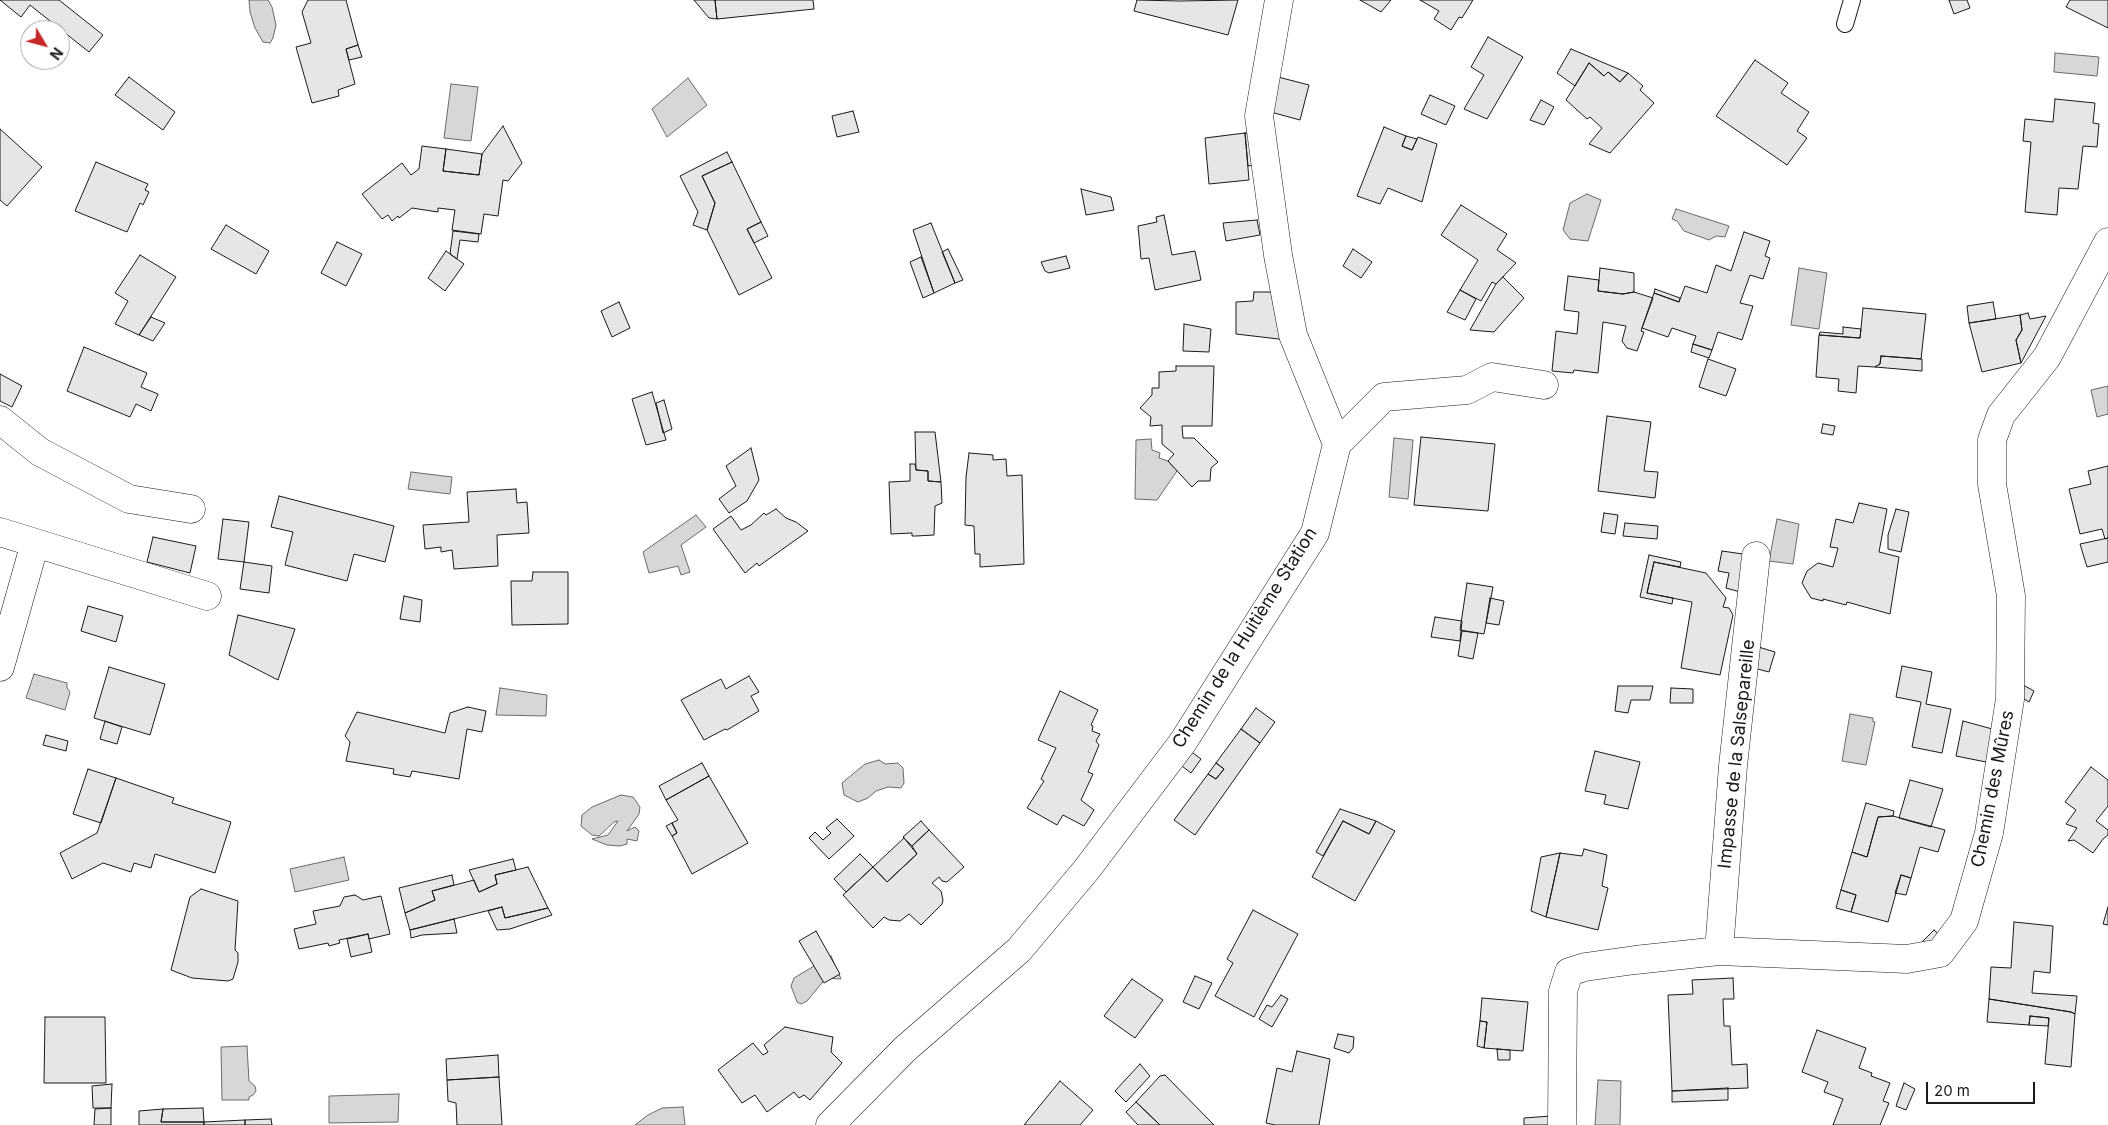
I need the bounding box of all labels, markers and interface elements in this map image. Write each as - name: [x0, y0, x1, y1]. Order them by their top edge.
- north arrow: [20, 20, 70, 70]
- text: N: [47, 44, 67, 63]
- street label: Chemin de la Huitième Station: [1168, 524, 1322, 752]
- street label: Impasse de la Salsepareille: [1714, 638, 1760, 870]
- street label: Chemin des Mûres: [1967, 709, 2019, 869]
- scale bar: [1928, 1072, 2037, 1104]
- text: 20 m: [1934, 1081, 1970, 1100]

